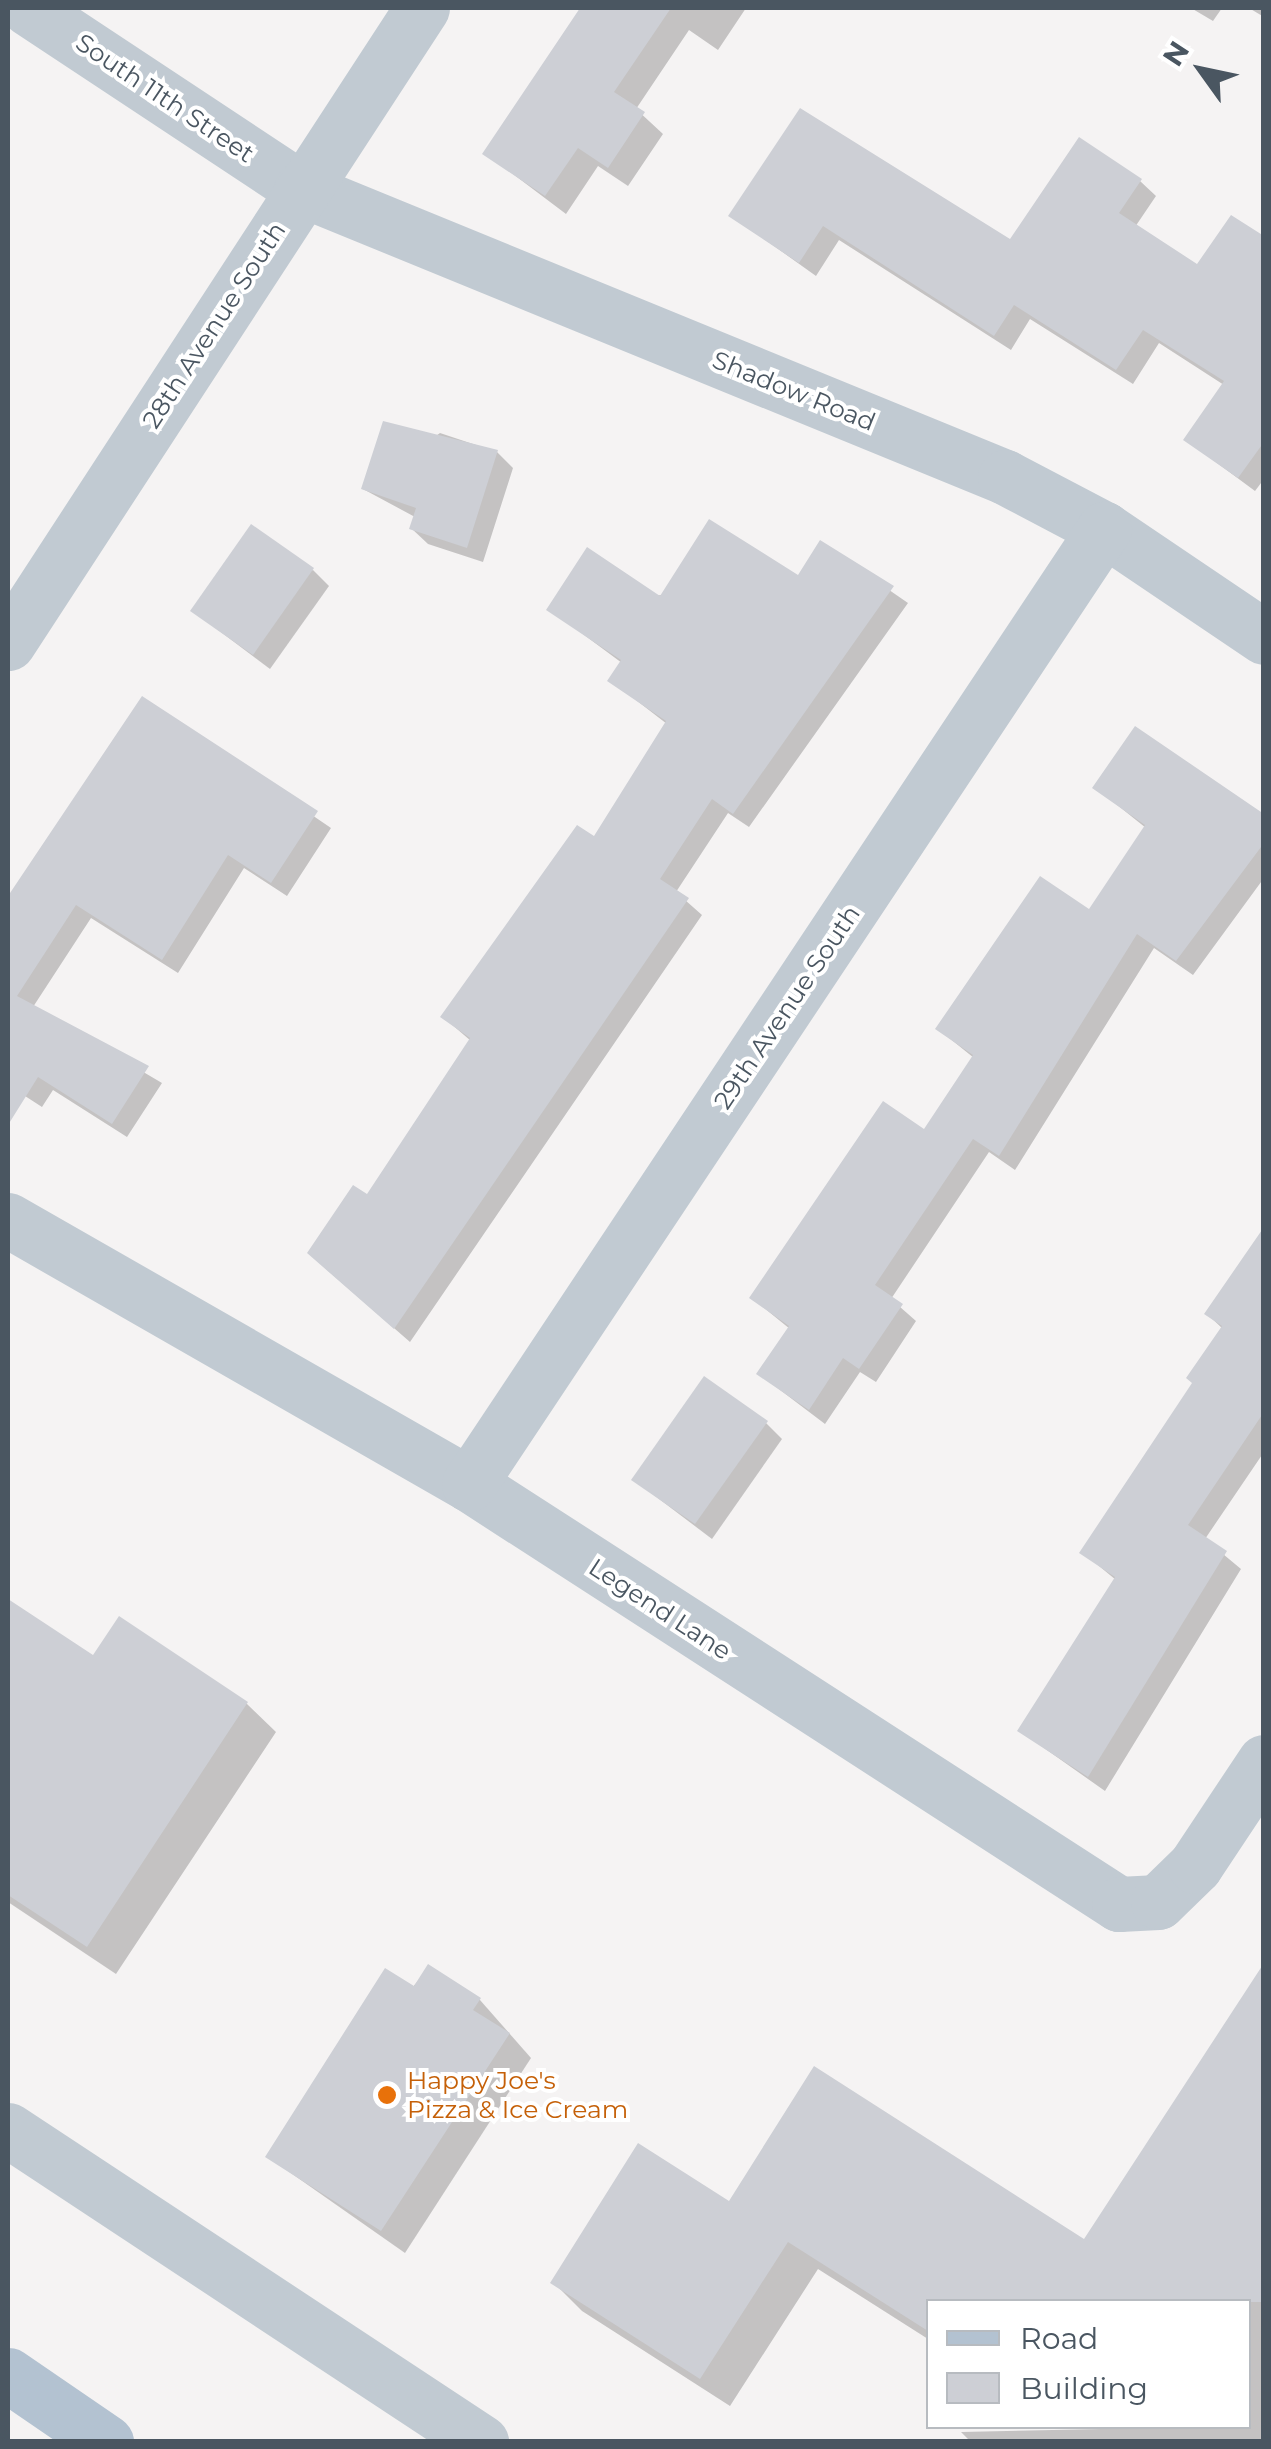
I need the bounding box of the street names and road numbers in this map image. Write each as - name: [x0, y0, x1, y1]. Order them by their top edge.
- street label: South 11th Street: [70, 27, 260, 169]
- street label: 28th Avenue South: [136, 216, 292, 434]
- street label: Shadow Road: [708, 345, 880, 437]
- street label: 29th Avenue South: [708, 900, 866, 1114]
- street label: Legend Lane: [583, 1552, 737, 1666]

